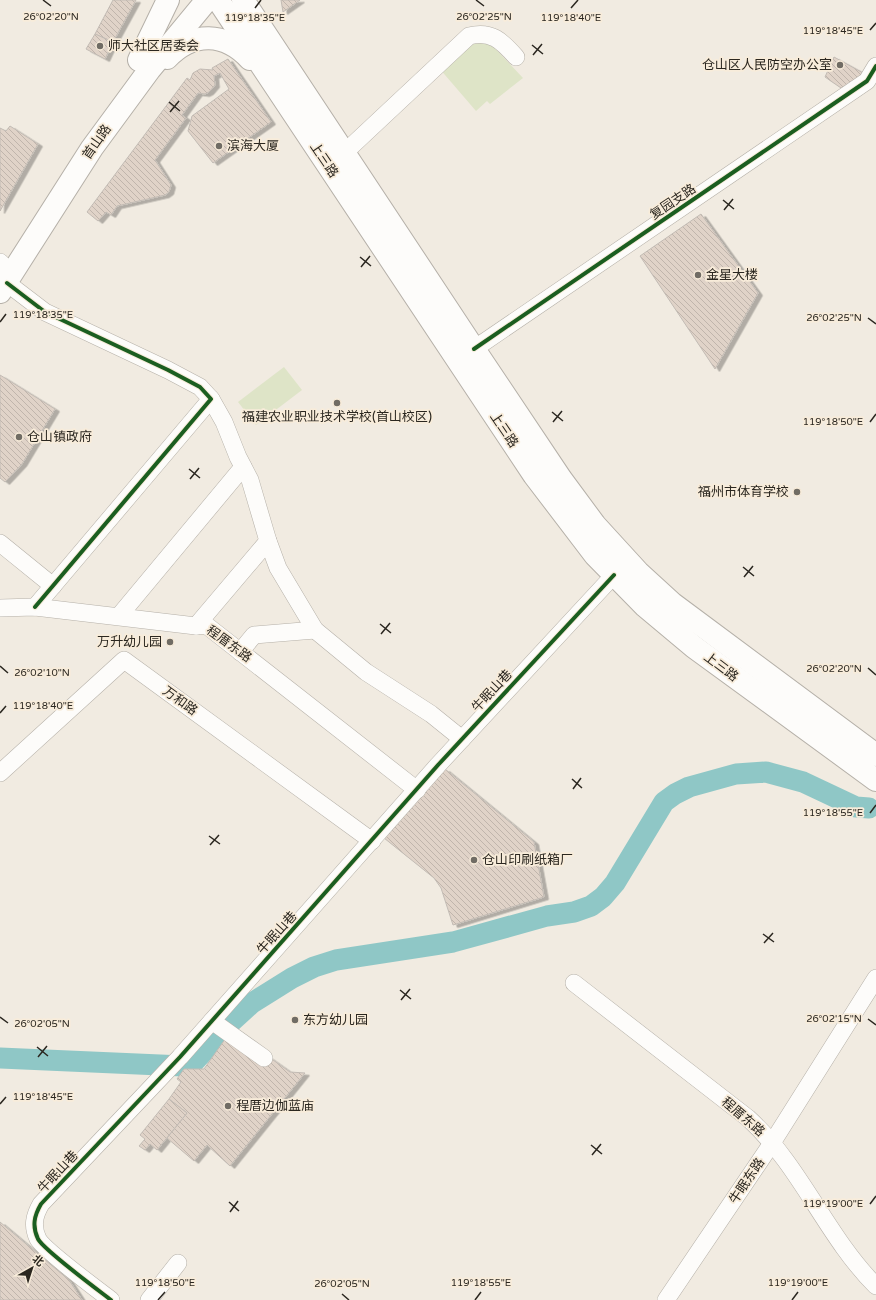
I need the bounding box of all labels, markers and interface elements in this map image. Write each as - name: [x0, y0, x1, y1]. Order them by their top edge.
- text: 26°02'20"N: [23, 11, 79, 23]
- text: 26°02'25"N: [456, 11, 512, 23]
- text: 119°18'35"E: [225, 12, 285, 24]
- text: 119°18'40"E: [541, 12, 601, 24]
- text: 119°18'45"E: [803, 25, 863, 37]
- place label: 师大社区居委会: [108, 38, 199, 54]
- marker: 师大社区居委会: [95, 41, 105, 51]
- place label: 仓山区人民防空办公室: [702, 57, 832, 73]
- marker: 仓山区人民防空办公室: [835, 60, 845, 70]
- street label: 首山路: [79, 121, 115, 163]
- place label: 滨海大厦: [227, 138, 279, 154]
- street label: 上三路: [306, 139, 342, 181]
- marker: 滨海大厦: [214, 141, 224, 151]
- street label: 复园支路: [647, 181, 699, 223]
- place label: 金星大楼: [706, 267, 758, 283]
- marker: 金星大楼: [693, 270, 703, 280]
- text: 119°18'35"E: [13, 309, 73, 321]
- text: 26°02'25"N: [806, 312, 862, 324]
- marker: 福建农业职业技术学校(首山校区): [332, 398, 342, 408]
- place label: 福建农业职业技术学校(首山校区): [242, 409, 432, 425]
- street label: 上三路: [486, 409, 522, 451]
- text: 119°18'50"E: [803, 416, 863, 428]
- place label: 仓山镇政府: [27, 429, 92, 445]
- marker: 仓山镇政府: [14, 432, 24, 442]
- place label: 福州市体育学校: [698, 484, 789, 500]
- marker: 福州市体育学校: [792, 487, 802, 497]
- street label: 程厝东路: [203, 622, 255, 666]
- place label: 万升幼儿园: [97, 634, 162, 650]
- marker: 万升幼儿园: [165, 637, 175, 647]
- street label: 上三路: [701, 649, 741, 685]
- text: 26°02'20"N: [806, 663, 862, 675]
- text: 26°02'10"N: [14, 667, 70, 679]
- street label: 牛眠山巷: [468, 667, 516, 715]
- street label: 万和路: [160, 683, 200, 719]
- text: 119°18'40"E: [13, 700, 73, 712]
- text: 119°18'55"E: [803, 807, 863, 819]
- place label: 仓山印刷纸箱厂: [482, 852, 573, 868]
- marker: 仓山印刷纸箱厂: [469, 855, 479, 865]
- street label: 牛眠山巷: [254, 908, 300, 958]
- place label: 东方幼儿园: [303, 1012, 368, 1028]
- text: 26°02'15"N: [806, 1013, 862, 1025]
- marker: 东方幼儿园: [290, 1015, 300, 1025]
- text: 26°02'05"N: [14, 1018, 70, 1030]
- text: 119°18'45"E: [13, 1091, 73, 1103]
- street label: 程厝东路: [718, 1094, 768, 1140]
- place label: 程厝边伽蓝庙: [236, 1098, 314, 1114]
- marker: 程厝边伽蓝庙: [223, 1101, 233, 1111]
- street label: 牛眠山巷: [34, 1148, 82, 1196]
- street label: 牛眠东路: [726, 1155, 768, 1207]
- text: 119°19'00"E: [803, 1198, 863, 1210]
- north arrow: [12, 1248, 52, 1288]
- text: 北: [30, 1252, 46, 1269]
- text: 119°18'50"E: [135, 1277, 195, 1289]
- text: 119°18'55"E: [451, 1277, 511, 1289]
- text: 119°19'00"E: [768, 1277, 828, 1289]
- text: 26°02'05"N: [314, 1278, 370, 1290]

